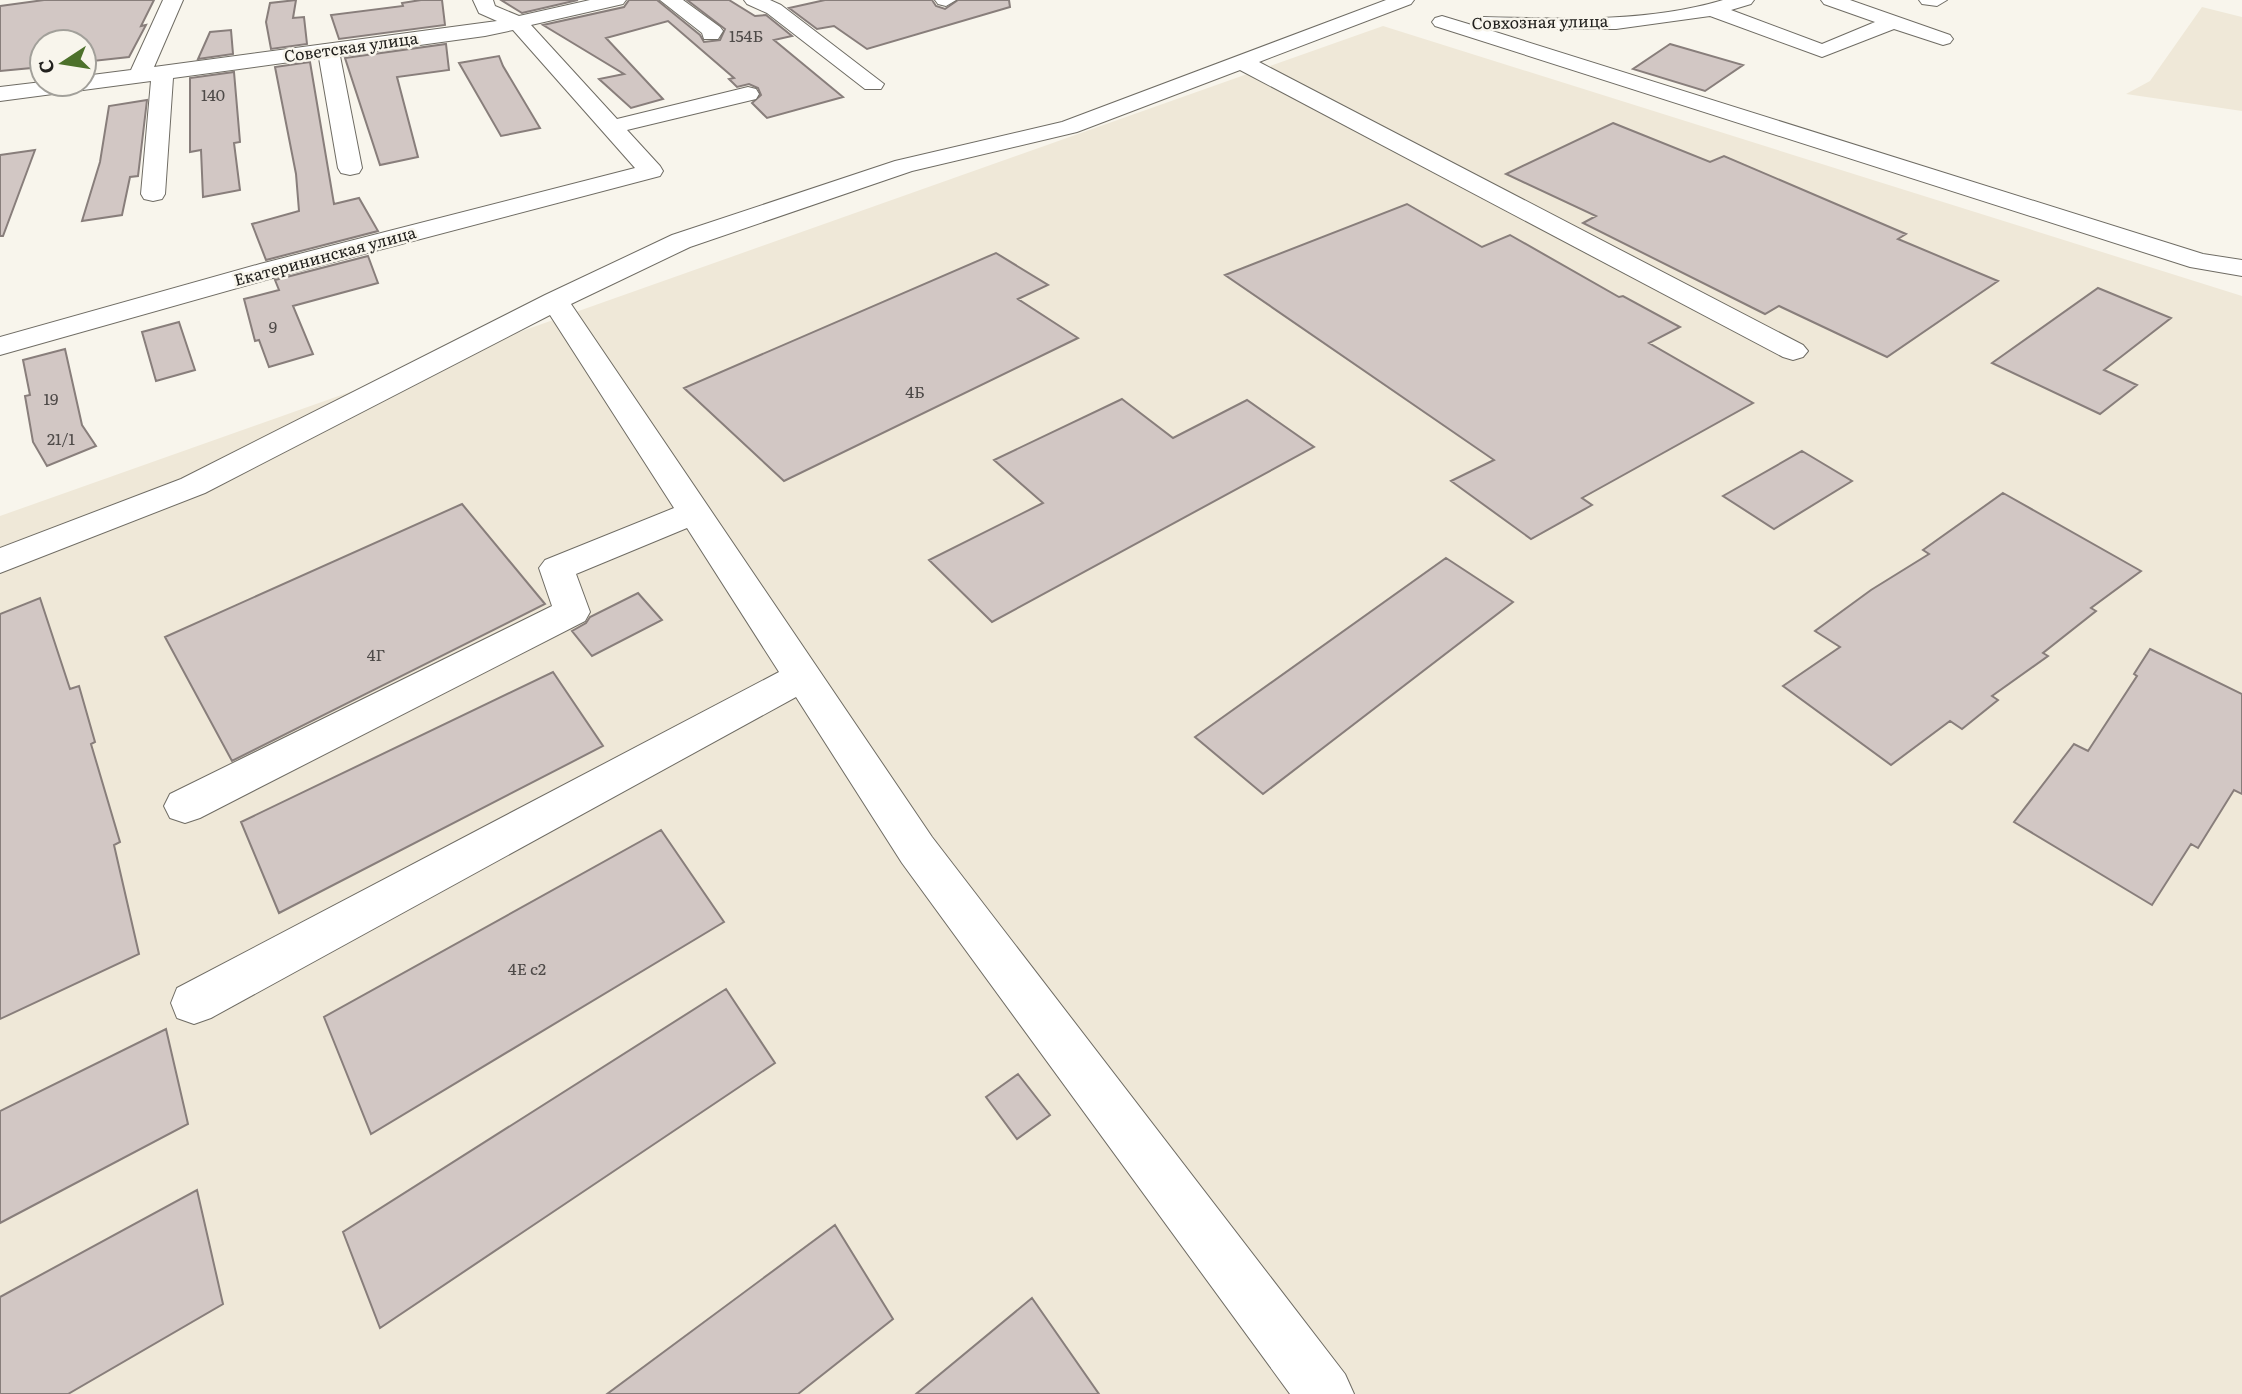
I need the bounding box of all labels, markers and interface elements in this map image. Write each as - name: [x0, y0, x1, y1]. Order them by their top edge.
- street label: Совхозная улица: [1471, 8, 1609, 34]
- house number: 154Б: [729, 23, 763, 47]
- street label: Советская улица: [282, 25, 420, 67]
- north arrow: [28, 28, 98, 98]
- text: С: [30, 57, 60, 76]
- house number: 140: [201, 82, 225, 106]
- street label: Екатерининская улица: [231, 219, 419, 291]
- house number: 9: [269, 314, 277, 338]
- house number: 4Б: [905, 379, 925, 403]
- house number: 19: [44, 386, 58, 410]
- house number: 21/1: [47, 426, 75, 450]
- house number: 4Г: [367, 642, 386, 666]
- house number: 4Е с2: [508, 956, 546, 980]

